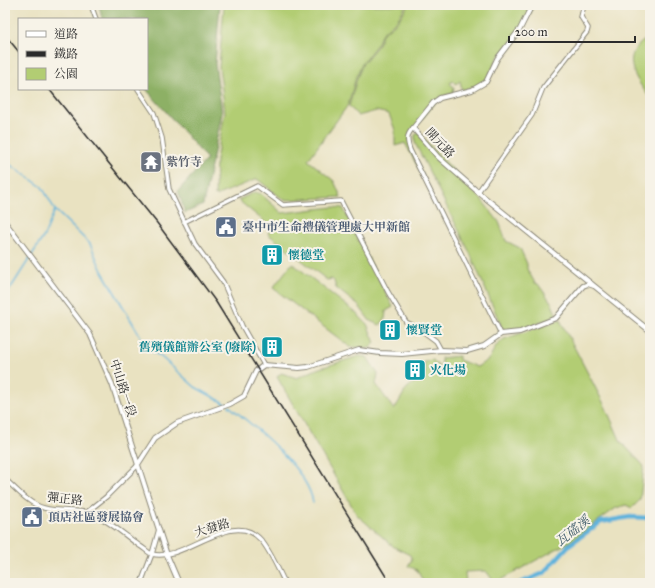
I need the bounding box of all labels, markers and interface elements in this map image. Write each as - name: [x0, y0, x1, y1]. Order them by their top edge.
- legend: [18, 18, 148, 90]
- scale bar: [509, 18, 635, 44]
- text: 200 m: [515, 25, 548, 39]
- text: 道路: [54, 27, 78, 41]
- text: 鐵路: [54, 47, 78, 61]
- text: 公園: [54, 67, 78, 81]
- street label: 開元路: [423, 125, 457, 161]
- temple icon: 紫竹寺: [138, 149, 164, 175]
- place label: 紫竹寺: [166, 155, 202, 169]
- public building icon: 臺中市生命禮儀管理處大甲新館: [213, 214, 239, 240]
- place label: 臺中市生命禮儀管理處大甲新館: [242, 220, 410, 234]
- building icon: 懷德堂: [259, 242, 285, 268]
- place label: 懷德堂: [288, 248, 324, 262]
- building icon: 懷賢堂: [377, 317, 403, 343]
- place label: 懷賢堂: [406, 323, 442, 337]
- building icon: 舊殯儀館辦公室 (廢除): [259, 334, 285, 360]
- place label: 舊殯儀館辦公室 (廢除): [139, 340, 257, 355]
- street label: 中山路一段: [107, 357, 139, 419]
- building icon: 火化場: [402, 357, 428, 383]
- place label: 火化場: [430, 363, 466, 377]
- street label: 彈正路: [46, 490, 84, 508]
- public building icon: 頂店社區發展協會: [19, 504, 45, 530]
- place label: 頂店社區發展協會: [48, 510, 144, 524]
- water label: 瓦磘溪: [553, 511, 595, 549]
- street label: 大發路: [193, 516, 231, 540]

